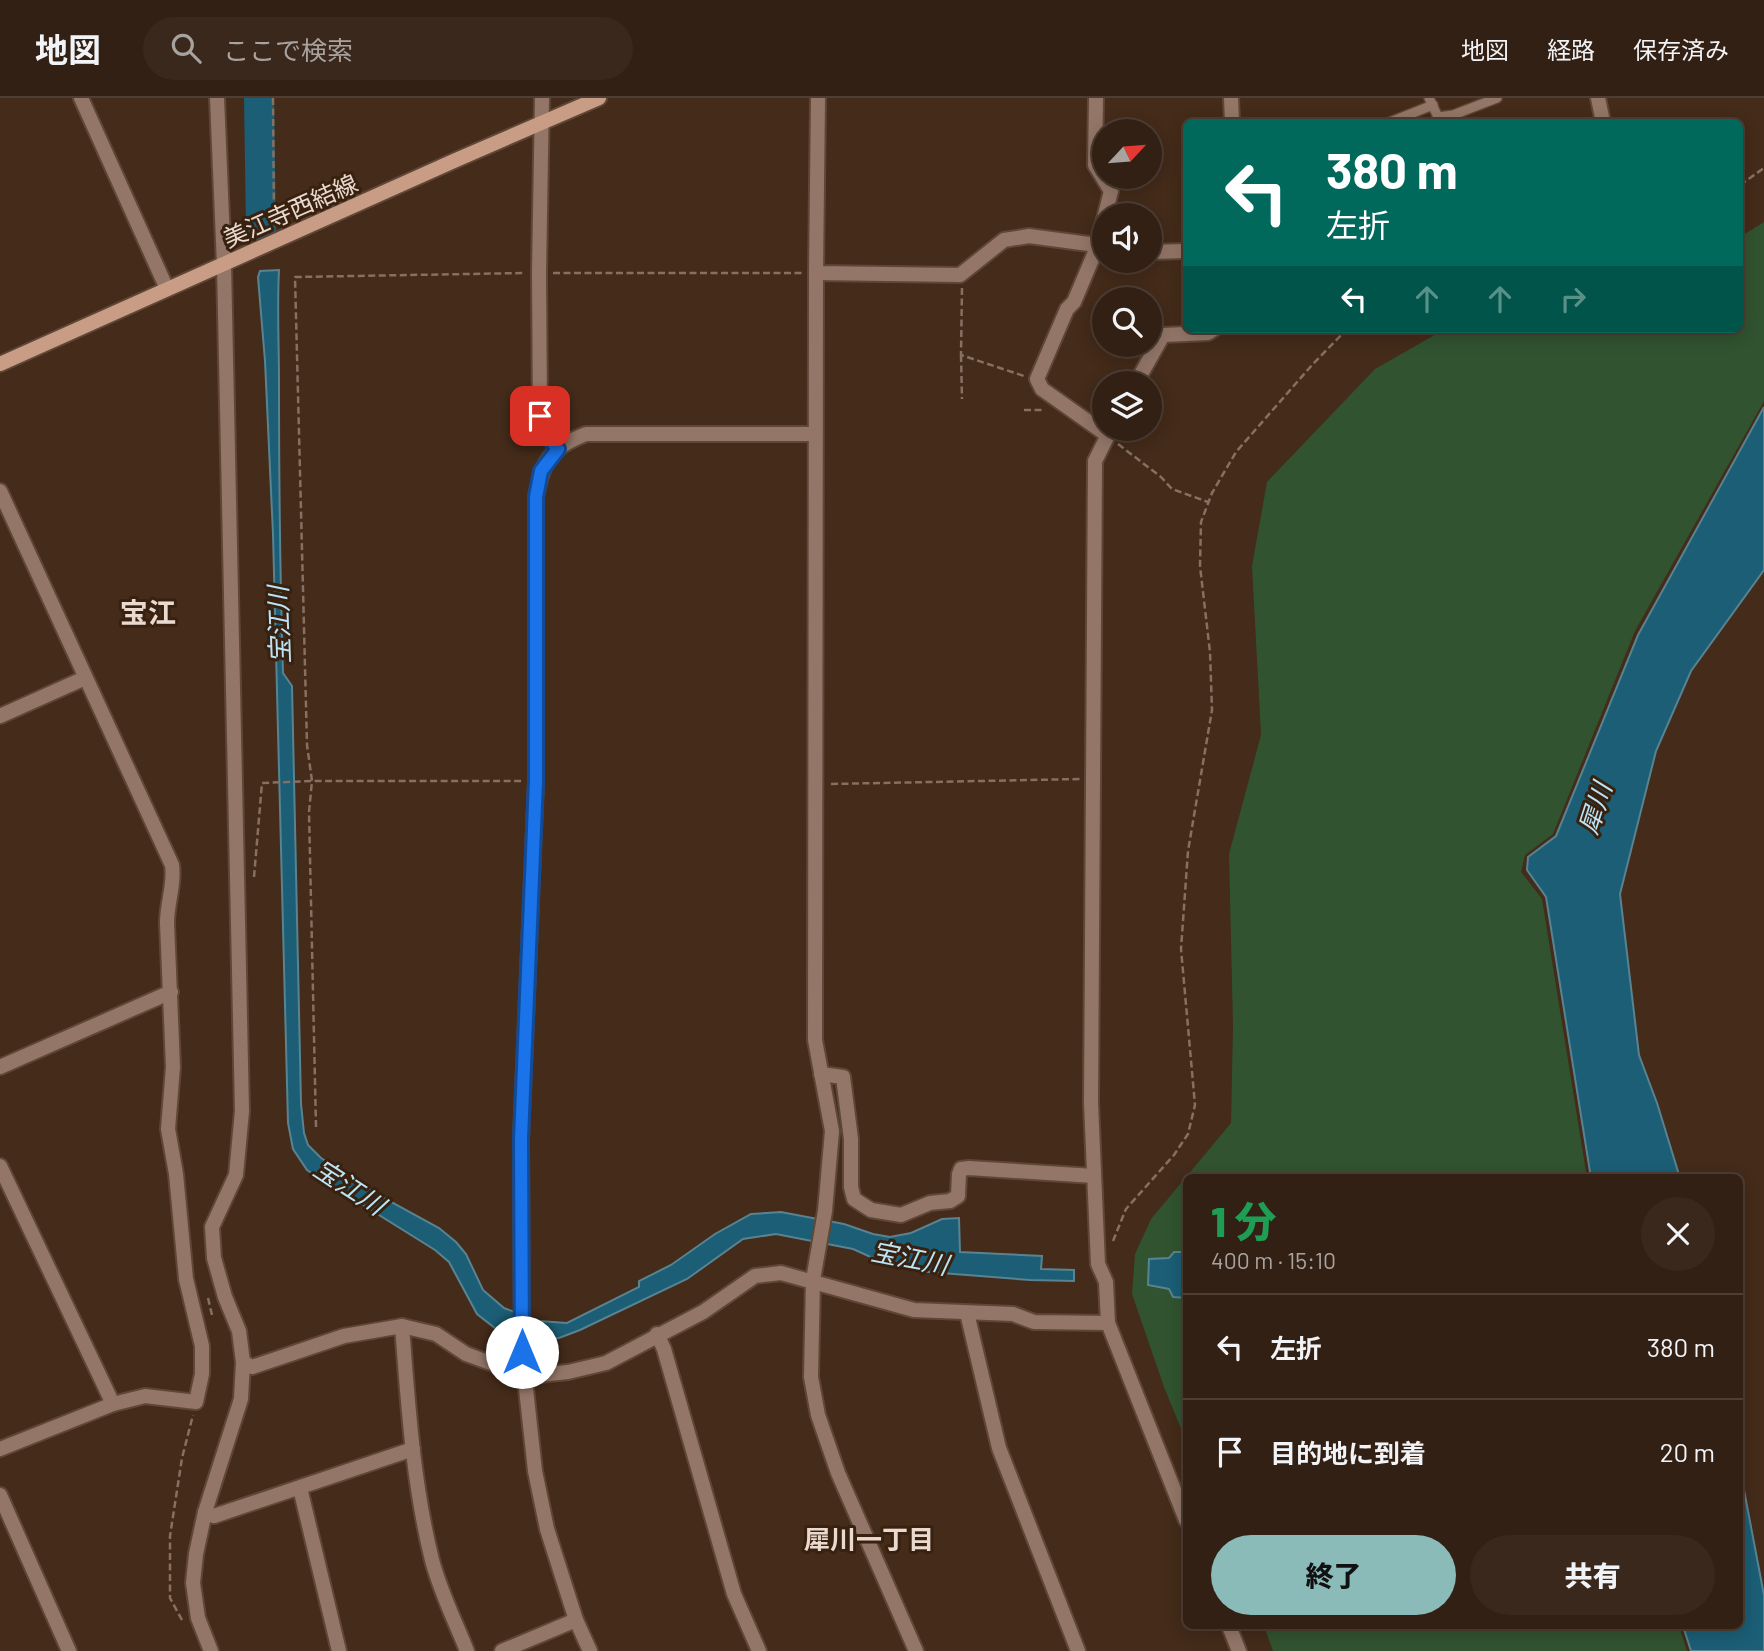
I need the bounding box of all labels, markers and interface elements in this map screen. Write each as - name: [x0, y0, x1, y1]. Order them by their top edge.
- search box: [143, 17, 633, 80]
- text: 地図: [35, 29, 101, 69]
- icon: search: [167, 29, 205, 67]
- text: ここで検索: [223, 34, 353, 65]
- text: 地図: [1461, 35, 1509, 64]
- text: 経路: [1547, 35, 1595, 64]
- text: 保存済み: [1633, 35, 1729, 64]
- north arrow: [1092, 119, 1162, 189]
- map controls: [1092, 119, 1162, 441]
- text: 380 m: [1326, 140, 1458, 199]
- icon: left: [1211, 147, 1302, 238]
- street label: 美江寺西結線: [218, 167, 362, 253]
- button: sound: [1092, 203, 1162, 273]
- text: 左折: [1326, 205, 1390, 243]
- icon: left: [1335, 280, 1373, 318]
- icon: ahead: [1408, 280, 1446, 318]
- icon: ahead: [1481, 280, 1519, 318]
- icon: right: [1554, 280, 1592, 318]
- button: search: [1092, 287, 1162, 357]
- button: layers: [1092, 371, 1162, 441]
- pin: [510, 386, 570, 446]
- icon: arrive: [521, 397, 559, 435]
- water label: 宝江川: [261, 582, 295, 665]
- district label: 宝江: [120, 595, 176, 629]
- water label: 犀川: [1571, 776, 1618, 838]
- water label: 宝江川: [309, 1152, 394, 1222]
- text: 1 分: [1211, 1195, 1276, 1245]
- button: close: [1641, 1197, 1715, 1271]
- water label: 宝江川: [869, 1234, 954, 1280]
- text: 400 m · 15:10: [1211, 1246, 1336, 1274]
- position arrow: [485, 1315, 559, 1389]
- icon: left: [1211, 1328, 1249, 1366]
- text: 380 m: [1647, 1331, 1715, 1362]
- text: 左折: [1270, 1332, 1322, 1363]
- icon: arrive: [1211, 1433, 1249, 1471]
- text: 20 m: [1660, 1436, 1715, 1467]
- text: 目的地に到着: [1270, 1437, 1426, 1468]
- district label: 犀川一丁目: [804, 1523, 934, 1554]
- button: 終了: [1211, 1535, 1456, 1615]
- button: 共有: [1470, 1535, 1715, 1615]

